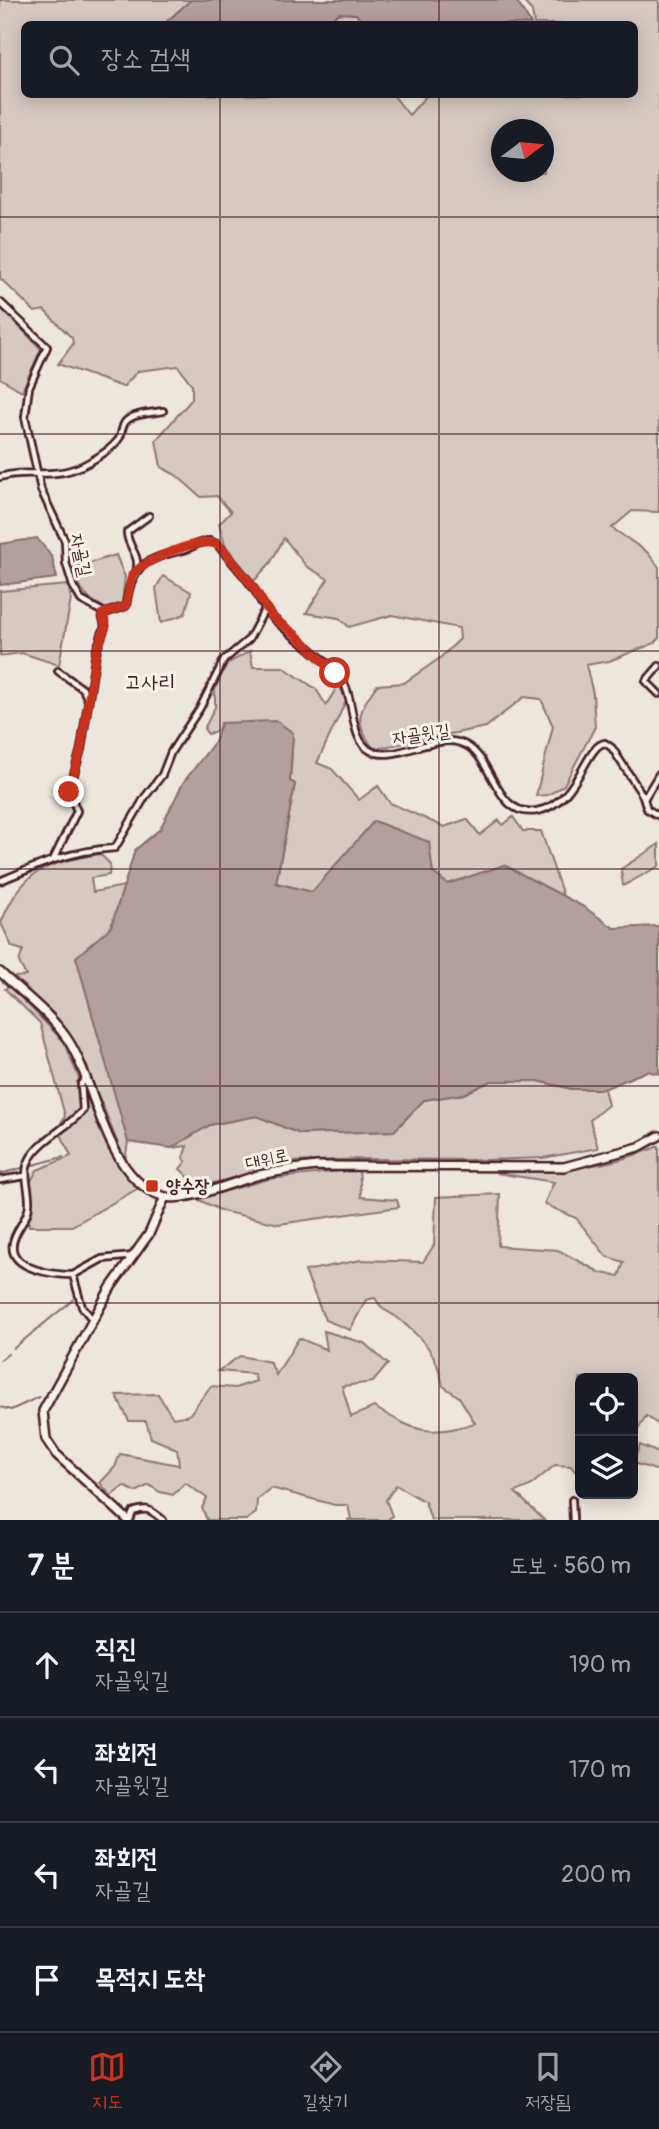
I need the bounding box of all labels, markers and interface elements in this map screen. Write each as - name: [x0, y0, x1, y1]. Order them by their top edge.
- search box: [21, 21, 638, 98]
- icon: search: [45, 41, 83, 79]
- text: 장소 검색: [101, 43, 190, 75]
- north arrow: [491, 119, 554, 182]
- street label: 자골길: [65, 531, 96, 579]
- route start: [319, 657, 350, 688]
- district label: 고사리: [125, 669, 175, 696]
- street label: 자골윗길: [391, 719, 452, 750]
- route end: [53, 776, 84, 807]
- street label: 대위로: [243, 1144, 291, 1175]
- place label: 양수장: [166, 1175, 210, 1198]
- marker: 양수장: [144, 1178, 160, 1194]
- map controls: [575, 1373, 638, 1499]
- button: locate: [575, 1373, 638, 1436]
- button: layers: [575, 1436, 638, 1499]
- text: 7 분: [28, 1547, 75, 1584]
- text: 도보 · 560 m: [510, 1551, 631, 1580]
- text: 직진: [95, 1633, 137, 1665]
- icon: ahead: [28, 1646, 66, 1684]
- text: 190 m: [569, 1650, 631, 1679]
- text: 자골윗길: [95, 1666, 169, 1695]
- text: 좌회전: [95, 1738, 158, 1770]
- icon: left: [28, 1751, 66, 1789]
- text: 170 m: [569, 1755, 631, 1784]
- text: 자골윗길: [95, 1771, 169, 1800]
- text: 좌회전: [95, 1843, 158, 1875]
- icon: left: [28, 1856, 66, 1894]
- text: 200 m: [561, 1860, 631, 1889]
- text: 자골길: [95, 1876, 151, 1905]
- icon: arrive: [28, 1961, 66, 1999]
- text: 목적지 도착: [95, 1963, 205, 1995]
- tab: 지도: [88, 2048, 126, 2115]
- tab: 길찾기: [303, 2048, 348, 2115]
- tab: 저장됨: [525, 2048, 571, 2115]

